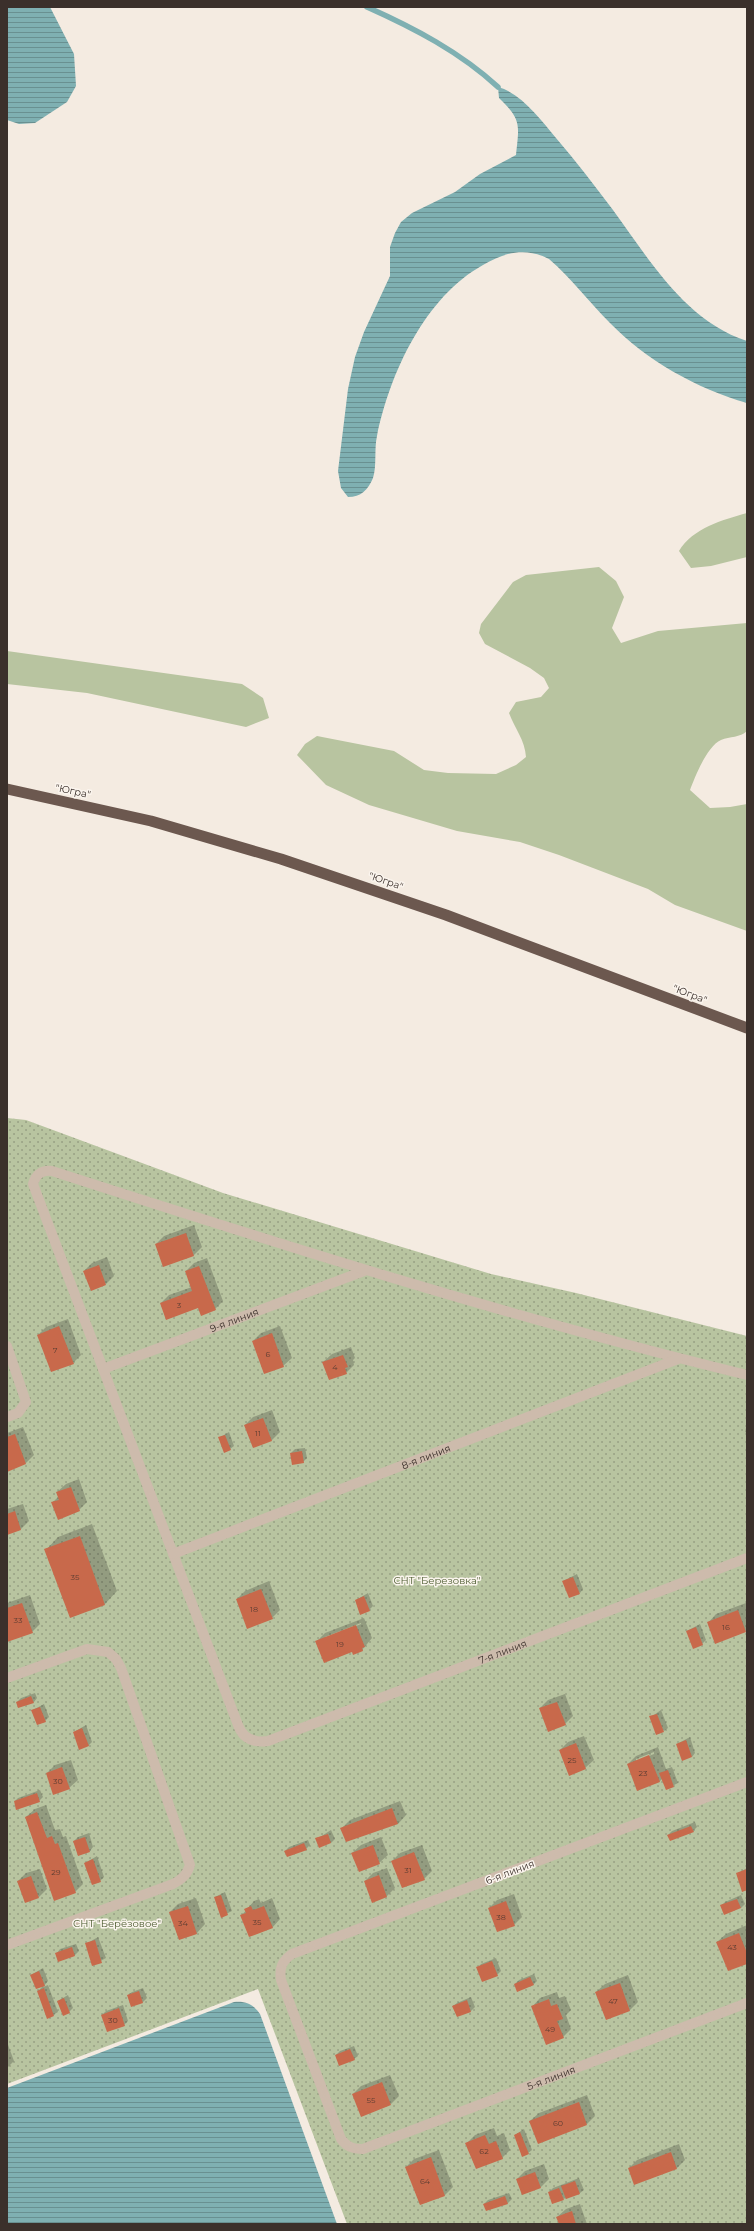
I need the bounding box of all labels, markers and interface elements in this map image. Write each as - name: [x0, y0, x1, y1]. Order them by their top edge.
- street label: "Югра": [54, 781, 92, 801]
- street label: "Югра": [367, 869, 405, 893]
- street label: "Югра": [671, 982, 709, 1007]
- house number: 3: [177, 1300, 182, 1310]
- street label: 9-я линия: [208, 1305, 260, 1335]
- house number: 7: [53, 1345, 58, 1355]
- house number: 6: [266, 1349, 271, 1359]
- house number: 4: [332, 1362, 338, 1372]
- house number: 11: [255, 1428, 261, 1438]
- street label: 8-я линия: [399, 1441, 452, 1472]
- house number: 35: [71, 1572, 80, 1582]
- park label: СНТ "Березовка": [393, 1574, 481, 1587]
- house number: 18: [250, 1604, 258, 1614]
- house number: 33: [14, 1615, 23, 1625]
- house number: 16: [722, 1622, 730, 1632]
- street label: 7-я линия: [477, 1636, 528, 1666]
- house number: 19: [336, 1639, 344, 1649]
- house number: 25: [567, 1755, 577, 1765]
- house number: 23: [638, 1768, 648, 1778]
- house number: 30: [53, 1776, 63, 1786]
- street label: 6-я линия: [484, 1857, 536, 1887]
- house number: 31: [404, 1865, 412, 1875]
- house number: 29: [51, 1867, 61, 1877]
- house number: 38: [496, 1912, 506, 1922]
- park label: СНТ "Берёзовое": [73, 1917, 161, 1930]
- house number: 35: [253, 1917, 262, 1927]
- house number: 34: [178, 1918, 189, 1928]
- house number: 43: [727, 1942, 737, 1952]
- house number: 47: [608, 1996, 618, 2006]
- house number: 30: [108, 2015, 118, 2025]
- house number: 49: [545, 2024, 555, 2034]
- street label: 5-я линия: [525, 2062, 577, 2093]
- house number: 55: [366, 2095, 376, 2105]
- house number: 60: [553, 2118, 563, 2128]
- house number: 62: [479, 2146, 489, 2156]
- house number: 64: [420, 2176, 431, 2186]

